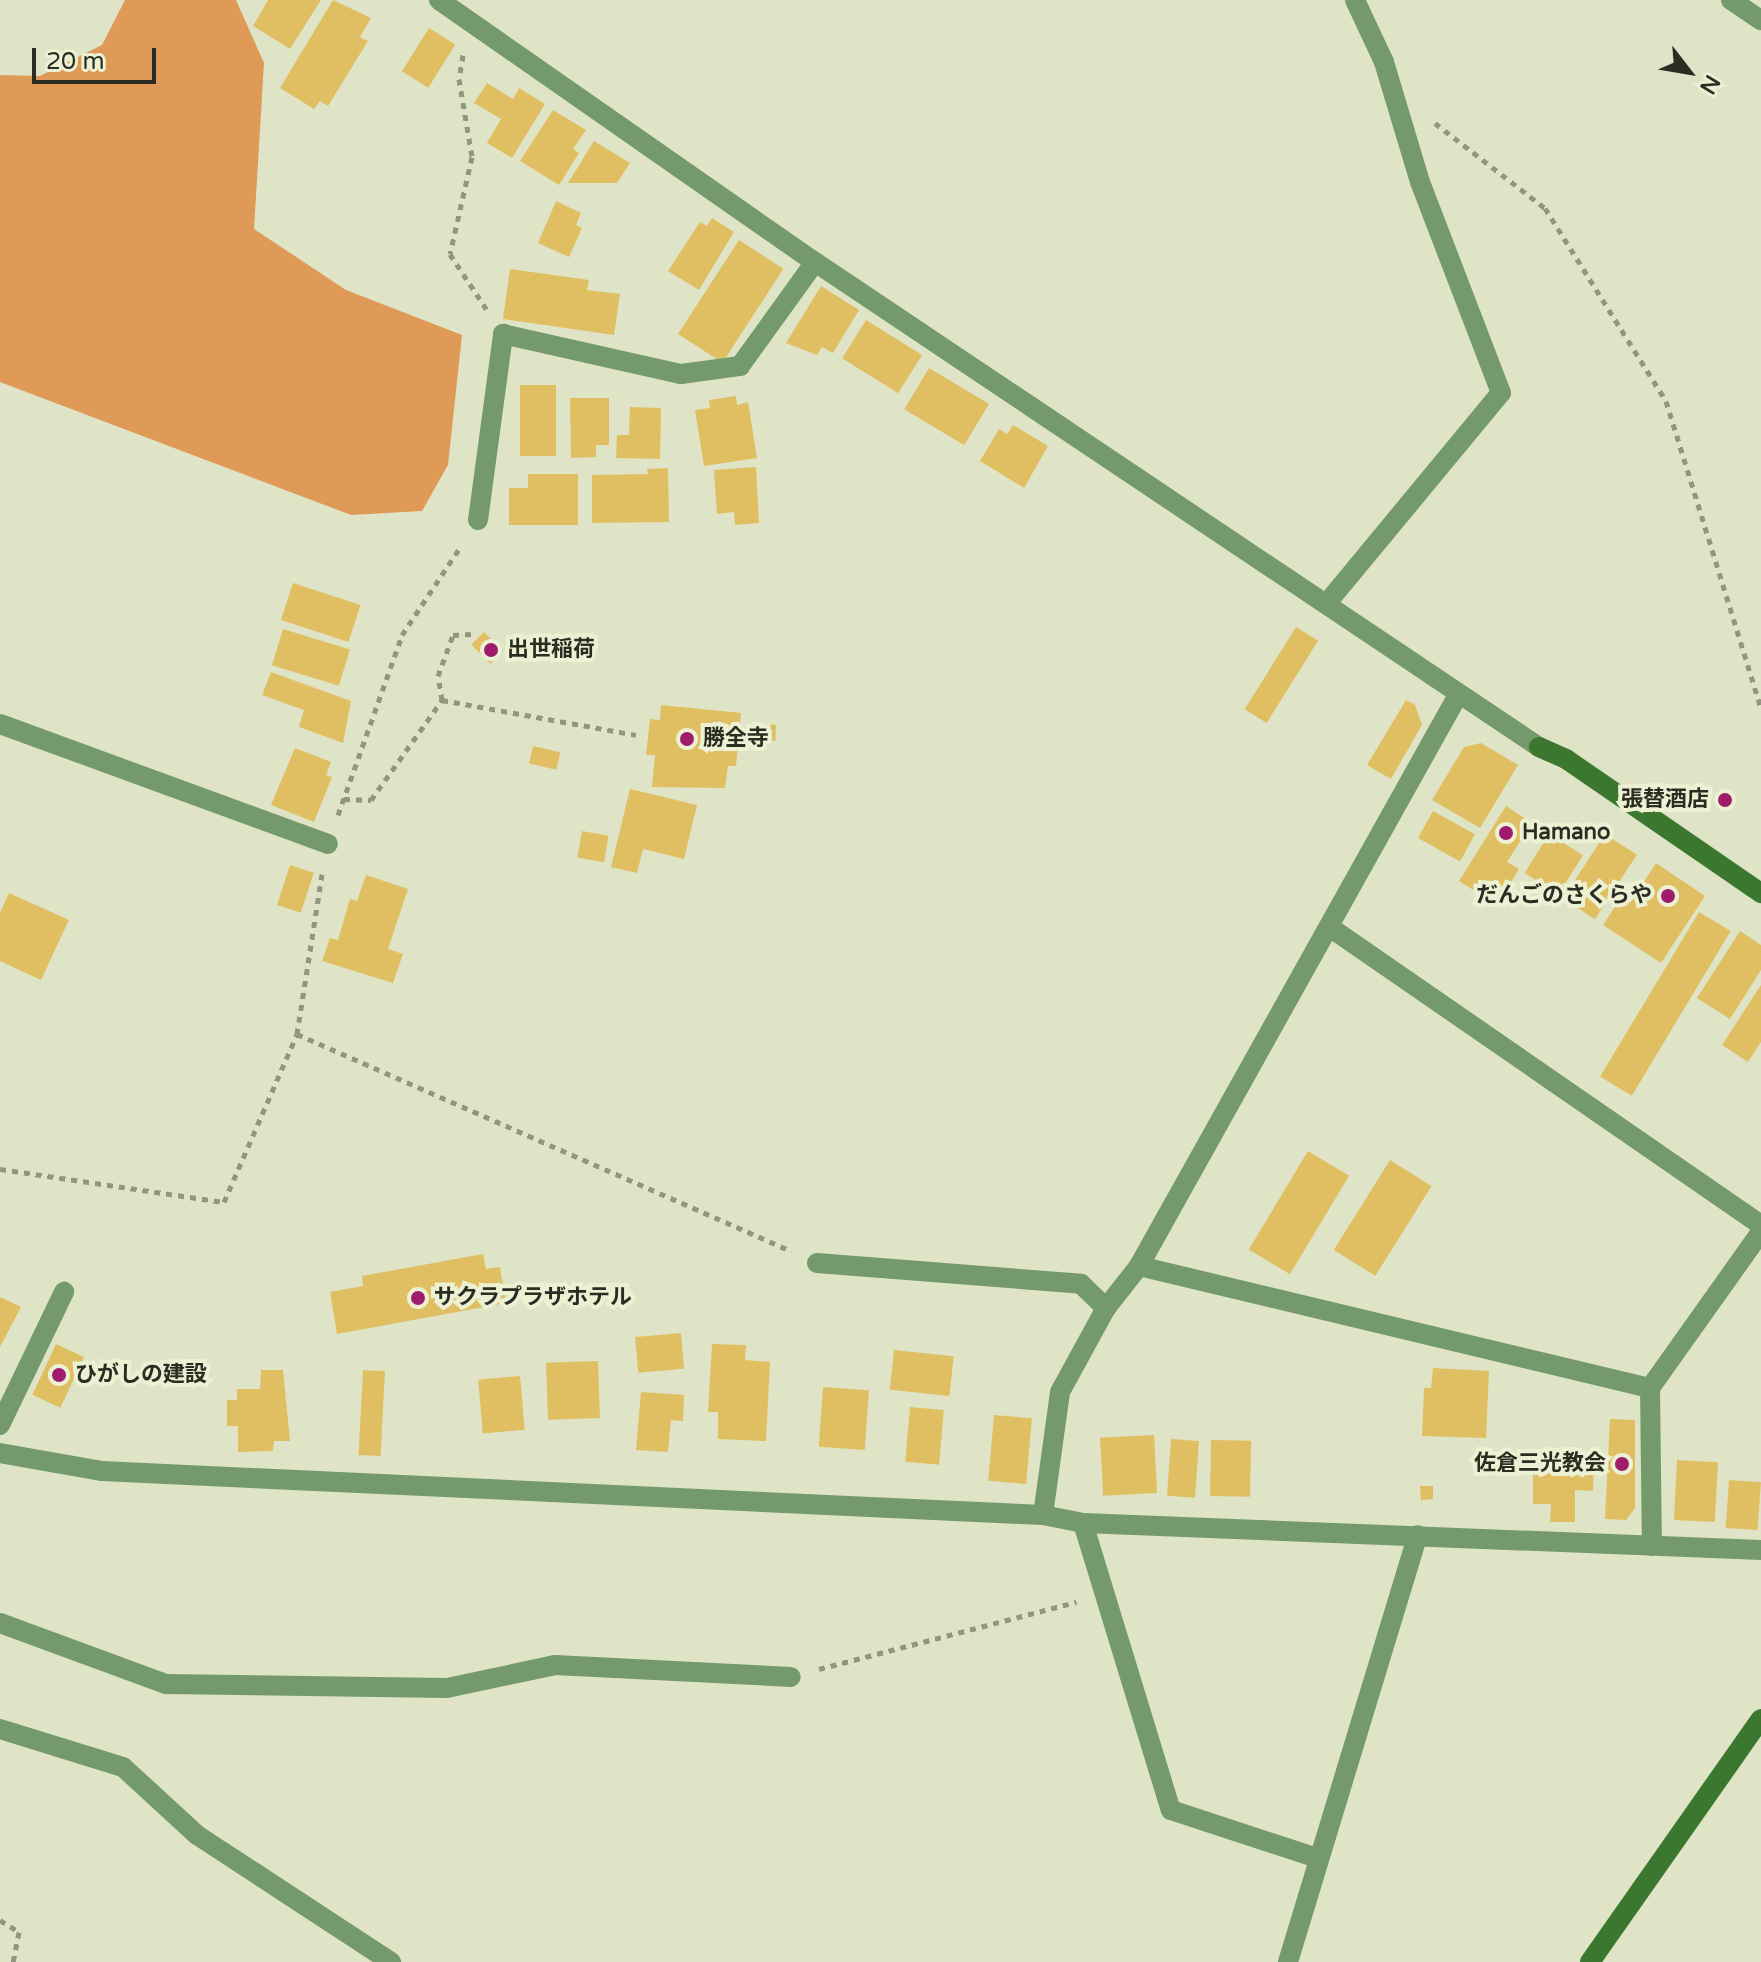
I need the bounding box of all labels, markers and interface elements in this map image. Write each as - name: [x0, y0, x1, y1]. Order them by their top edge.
- scale bar: [36, 32, 160, 82]
- north arrow: [1649, 32, 1729, 112]
- text: 20 m: [46, 47, 104, 76]
- text: N: [1694, 70, 1725, 99]
- place label: 出世稲荷: [507, 637, 595, 663]
- marker: 出世稲荷: [482, 641, 500, 659]
- place label: 勝全寺: [703, 726, 769, 752]
- marker: 勝全寺: [678, 730, 696, 748]
- place label: 張替酒店: [1621, 787, 1709, 813]
- marker: 張替酒店: [1716, 791, 1734, 809]
- place label: Hamano: [1522, 820, 1610, 846]
- marker: Hamano: [1497, 824, 1515, 842]
- place label: だんごのさくらや: [1476, 883, 1652, 909]
- marker: だんごのさくらや: [1659, 887, 1677, 905]
- place label: サクラプラザホテル: [434, 1285, 632, 1311]
- marker: サクラプラザホテル: [409, 1289, 427, 1307]
- place label: ひがしの建設: [75, 1362, 207, 1388]
- marker: ひがしの建設: [50, 1366, 68, 1384]
- place label: 佐倉三光教会: [1474, 1451, 1606, 1477]
- marker: 佐倉三光教会: [1613, 1455, 1631, 1473]

